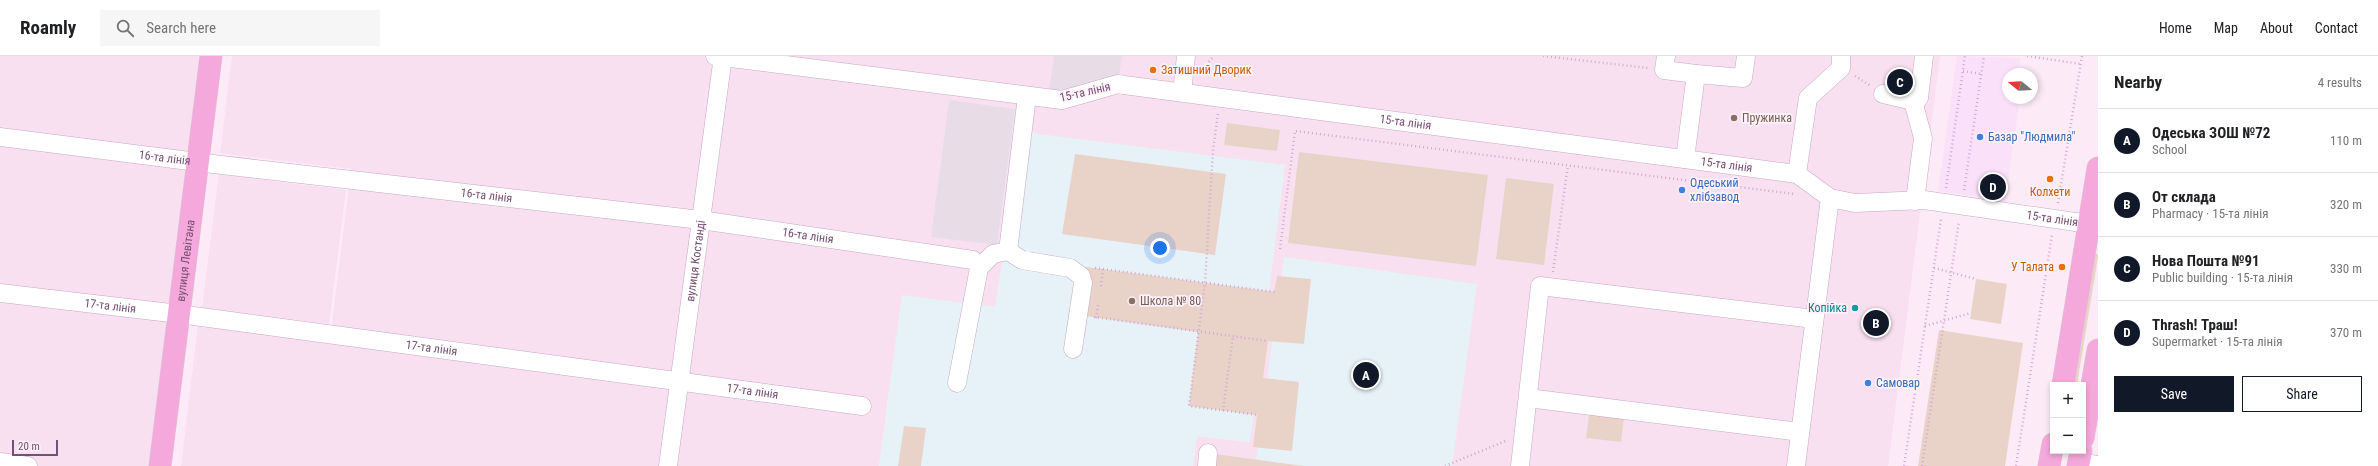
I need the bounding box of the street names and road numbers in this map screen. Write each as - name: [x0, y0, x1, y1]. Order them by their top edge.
- street label: 15-та лінія: [1058, 79, 1112, 105]
- street label: 15-та лінія: [1379, 112, 1432, 133]
- street label: 16-та лінія: [138, 148, 191, 168]
- street label: 15-та лінія: [1700, 154, 1753, 175]
- street label: 16-та лінія: [460, 185, 513, 205]
- street label: 15-та лінія: [2026, 208, 2079, 229]
- street label: вулиця Левітана: [174, 219, 198, 302]
- street label: вулиця Костанді: [683, 219, 708, 302]
- street label: 16-та лінія: [781, 225, 835, 246]
- street label: 17-та лінія: [84, 296, 137, 316]
- street label: 17-та лінія: [405, 338, 458, 358]
- street label: 17-та лінія: [726, 381, 779, 402]

